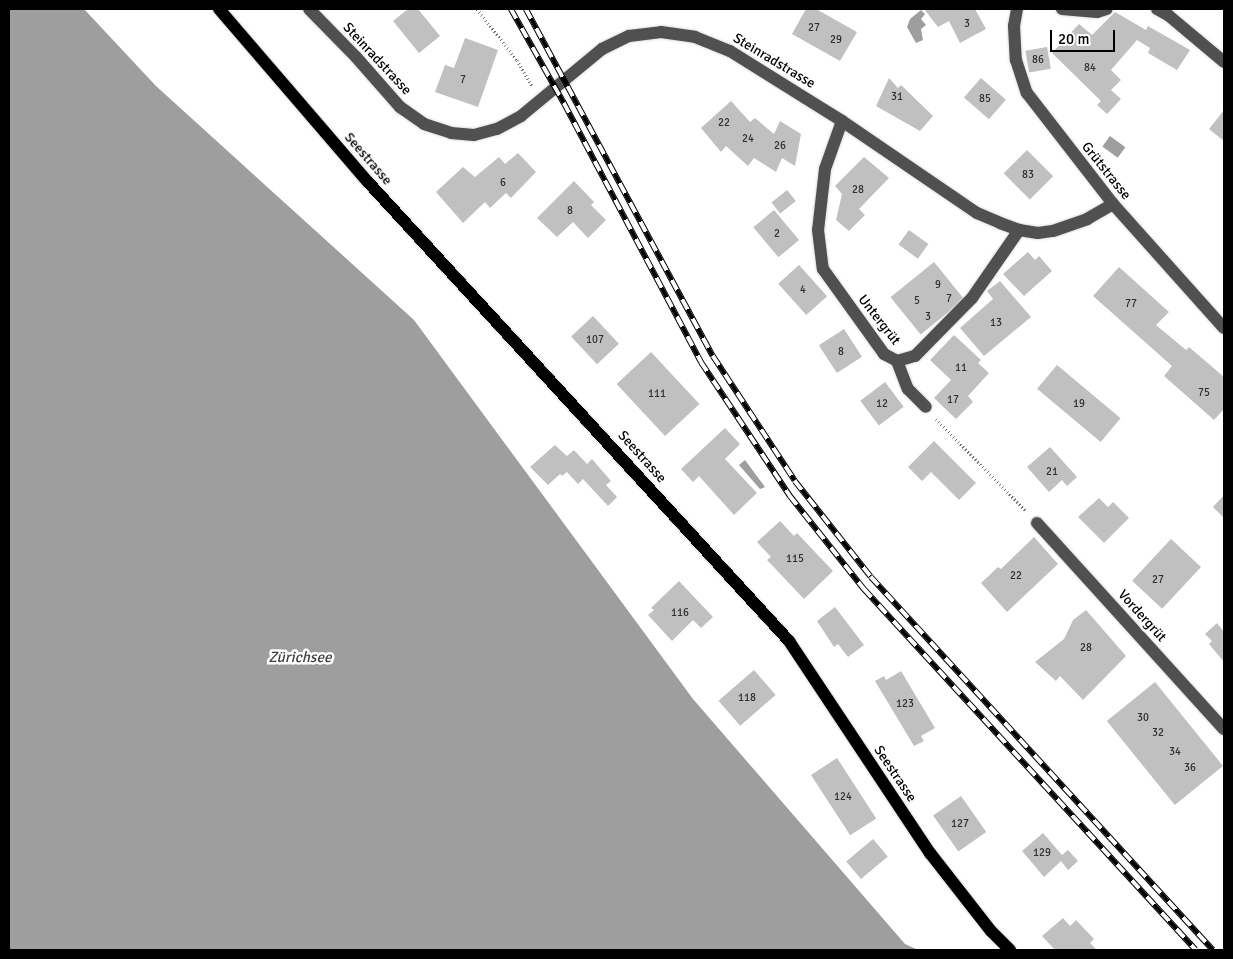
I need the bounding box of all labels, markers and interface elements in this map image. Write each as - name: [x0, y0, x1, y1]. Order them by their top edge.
- house number: 3: [964, 17, 970, 31]
- street label: Steinradstrasse: [339, 19, 415, 99]
- scale bar: [1053, 20, 1118, 52]
- house number: 27: [808, 21, 820, 35]
- street label: Steinradstrasse: [730, 30, 818, 92]
- text: 20 m: [1058, 30, 1089, 48]
- house number: 29: [830, 33, 842, 47]
- house number: 86: [1032, 53, 1044, 67]
- house number: 84: [1084, 61, 1096, 75]
- house number: 7: [460, 73, 466, 87]
- house number: 31: [891, 90, 903, 104]
- house number: 85: [979, 92, 991, 106]
- house number: 22: [718, 116, 730, 130]
- street label: Seestrasse: [341, 129, 395, 189]
- house number: 24: [742, 132, 754, 146]
- house number: 26: [774, 139, 786, 153]
- street label: Grütstrasse: [1078, 139, 1134, 203]
- house number: 83: [1022, 168, 1034, 182]
- house number: 6: [500, 176, 506, 190]
- house number: 28: [852, 183, 864, 197]
- house number: 8: [567, 204, 573, 218]
- house number: 2: [774, 227, 780, 241]
- house number: 9: [935, 278, 941, 292]
- house number: 4: [800, 283, 806, 297]
- street label: Untergrüt: [854, 292, 904, 348]
- house number: 7: [946, 292, 952, 306]
- house number: 5: [914, 294, 920, 308]
- house number: 77: [1125, 297, 1137, 311]
- house number: 3: [925, 310, 931, 324]
- house number: 13: [990, 316, 1002, 330]
- house number: 107: [586, 333, 604, 347]
- house number: 8: [838, 345, 844, 359]
- house number: 11: [955, 361, 967, 375]
- house number: 75: [1198, 386, 1210, 400]
- house number: 111: [648, 387, 666, 401]
- house number: 17: [947, 393, 959, 407]
- house number: 12: [876, 397, 888, 411]
- house number: 19: [1073, 397, 1085, 411]
- street label: Seestrasse: [614, 428, 670, 486]
- house number: 21: [1046, 465, 1058, 479]
- house number: 115: [786, 552, 804, 566]
- house number: 22: [1010, 569, 1022, 583]
- house number: 27: [1152, 573, 1164, 587]
- street label: Vordergrüt: [1114, 587, 1170, 645]
- house number: 116: [671, 606, 689, 620]
- house number: 28: [1080, 641, 1092, 655]
- water label: Zürichsee: [269, 649, 331, 667]
- house number: 118: [738, 691, 756, 705]
- house number: 123: [896, 697, 914, 711]
- house number: 30: [1137, 711, 1149, 725]
- house number: 32: [1152, 726, 1164, 740]
- street label: Seestrasse: [870, 743, 920, 805]
- house number: 34: [1169, 745, 1181, 759]
- house number: 36: [1184, 761, 1196, 775]
- house number: 124: [834, 790, 852, 804]
- house number: 127: [951, 817, 969, 831]
- house number: 129: [1033, 846, 1051, 860]

